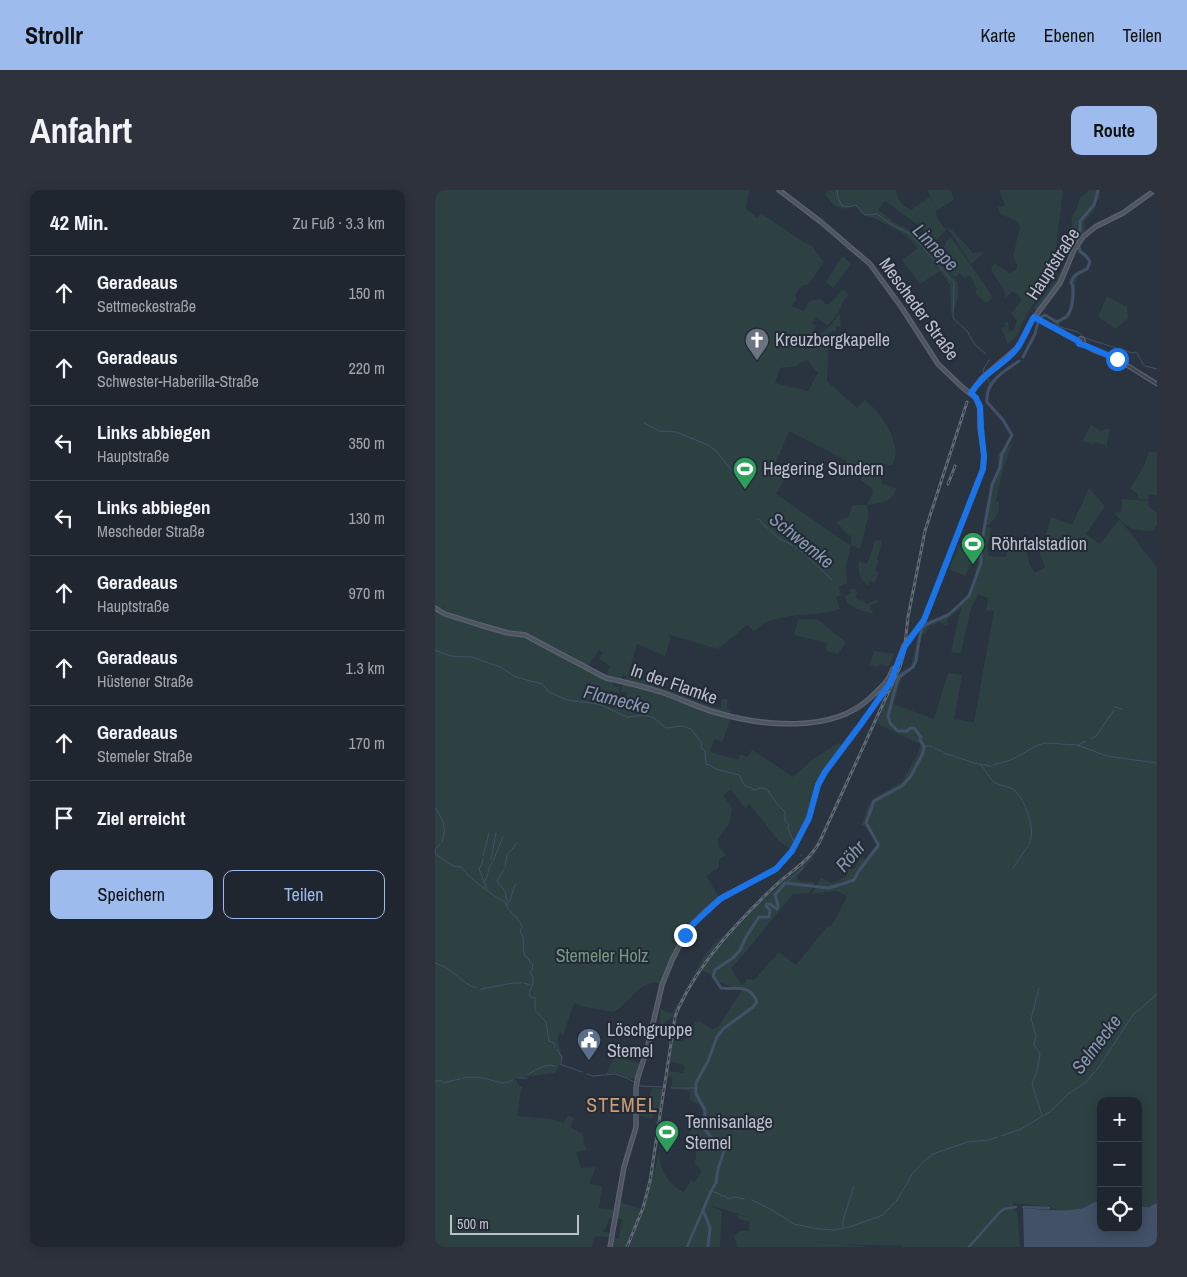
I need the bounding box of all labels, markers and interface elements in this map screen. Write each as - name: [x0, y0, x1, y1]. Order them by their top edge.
- text: Strollr: [25, 19, 83, 51]
- text: Karte: [980, 23, 1016, 48]
- text: Ebenen: [1044, 23, 1095, 48]
- text: Teilen: [1123, 23, 1162, 48]
- button: Route: [1071, 106, 1157, 155]
- text: Anfahrt: [30, 107, 132, 154]
- text: 42 Min.: [50, 208, 108, 237]
- text: Zu Fuß · 3.3 km: [292, 212, 385, 234]
- water label: Linnepe: [907, 218, 965, 276]
- street label: Hauptstraße: [1020, 223, 1085, 305]
- street label: Mescheder Straße: [874, 252, 965, 365]
- text: Geradeaus: [97, 269, 178, 295]
- icon: ahead: [50, 279, 78, 307]
- text: 150 m: [349, 282, 385, 304]
- text: Settmeckestraße: [97, 295, 196, 317]
- church icon: Kreuzbergkapelle: [744, 327, 770, 361]
- place label: Kreuzbergkapelle: [775, 327, 890, 352]
- text: Geradeaus: [97, 344, 178, 370]
- route start: [1106, 348, 1129, 371]
- icon: ahead: [50, 354, 78, 382]
- text: 220 m: [349, 357, 385, 379]
- text: Schwester-Haberilla-Straße: [97, 370, 259, 392]
- text: Links abbiegen: [97, 419, 210, 445]
- icon: left: [50, 429, 78, 457]
- text: 350 m: [349, 432, 385, 454]
- text: Hauptstraße: [97, 445, 169, 467]
- sports icon: Hegering Sundern: [732, 456, 758, 490]
- place label: Hegering Sundern: [763, 456, 884, 481]
- text: Links abbiegen: [97, 494, 210, 520]
- icon: left: [50, 504, 78, 532]
- water label: Schwemke: [764, 506, 840, 574]
- text: 130 m: [349, 507, 385, 529]
- text: Mescheder Straße: [97, 520, 205, 542]
- sports icon: Röhrtalstadion: [960, 531, 986, 565]
- place label: Röhrtalstadion: [991, 531, 1087, 556]
- text: Geradeaus: [97, 569, 178, 595]
- icon: ahead: [50, 579, 78, 607]
- text: 970 m: [349, 582, 385, 604]
- text: Hauptstraße: [97, 595, 169, 617]
- text: Geradeaus: [97, 644, 178, 670]
- icon: ahead: [50, 654, 78, 682]
- text: 1.3 km: [346, 657, 385, 679]
- street label: In der Flamke: [627, 657, 721, 710]
- text: Hüstener Straße: [97, 670, 193, 692]
- water label: Flamecke: [581, 678, 653, 720]
- text: Geradeaus: [97, 719, 178, 745]
- icon: ahead: [50, 729, 78, 757]
- text: 170 m: [349, 732, 385, 754]
- text: Stemeler Straße: [97, 745, 193, 767]
- icon: arrive: [50, 804, 78, 832]
- text: Ziel erreicht: [97, 805, 185, 831]
- water label: Röhr: [829, 834, 871, 877]
- button: Speichern: [50, 870, 213, 919]
- button: Teilen: [223, 870, 385, 919]
- route end: [674, 924, 697, 947]
- park label: Stemeler Holz: [556, 943, 648, 968]
- water label: Selmecke: [1065, 1009, 1127, 1079]
- place label: Löschgruppe Stemel: [607, 1017, 692, 1063]
- public building icon: Löschgruppe Stemel: [576, 1027, 602, 1061]
- district label: STEMEL: [586, 1091, 658, 1118]
- map controls: [1097, 1097, 1142, 1232]
- button: +: [1097, 1097, 1142, 1142]
- place label: Tennisanlage Stemel: [685, 1109, 773, 1155]
- sports icon: Tennisanlage Stemel: [654, 1119, 680, 1153]
- button: −: [1097, 1142, 1142, 1187]
- button: locate: [1097, 1187, 1142, 1232]
- scale bar: [450, 1212, 579, 1235]
- text: 500 m: [457, 1215, 489, 1233]

